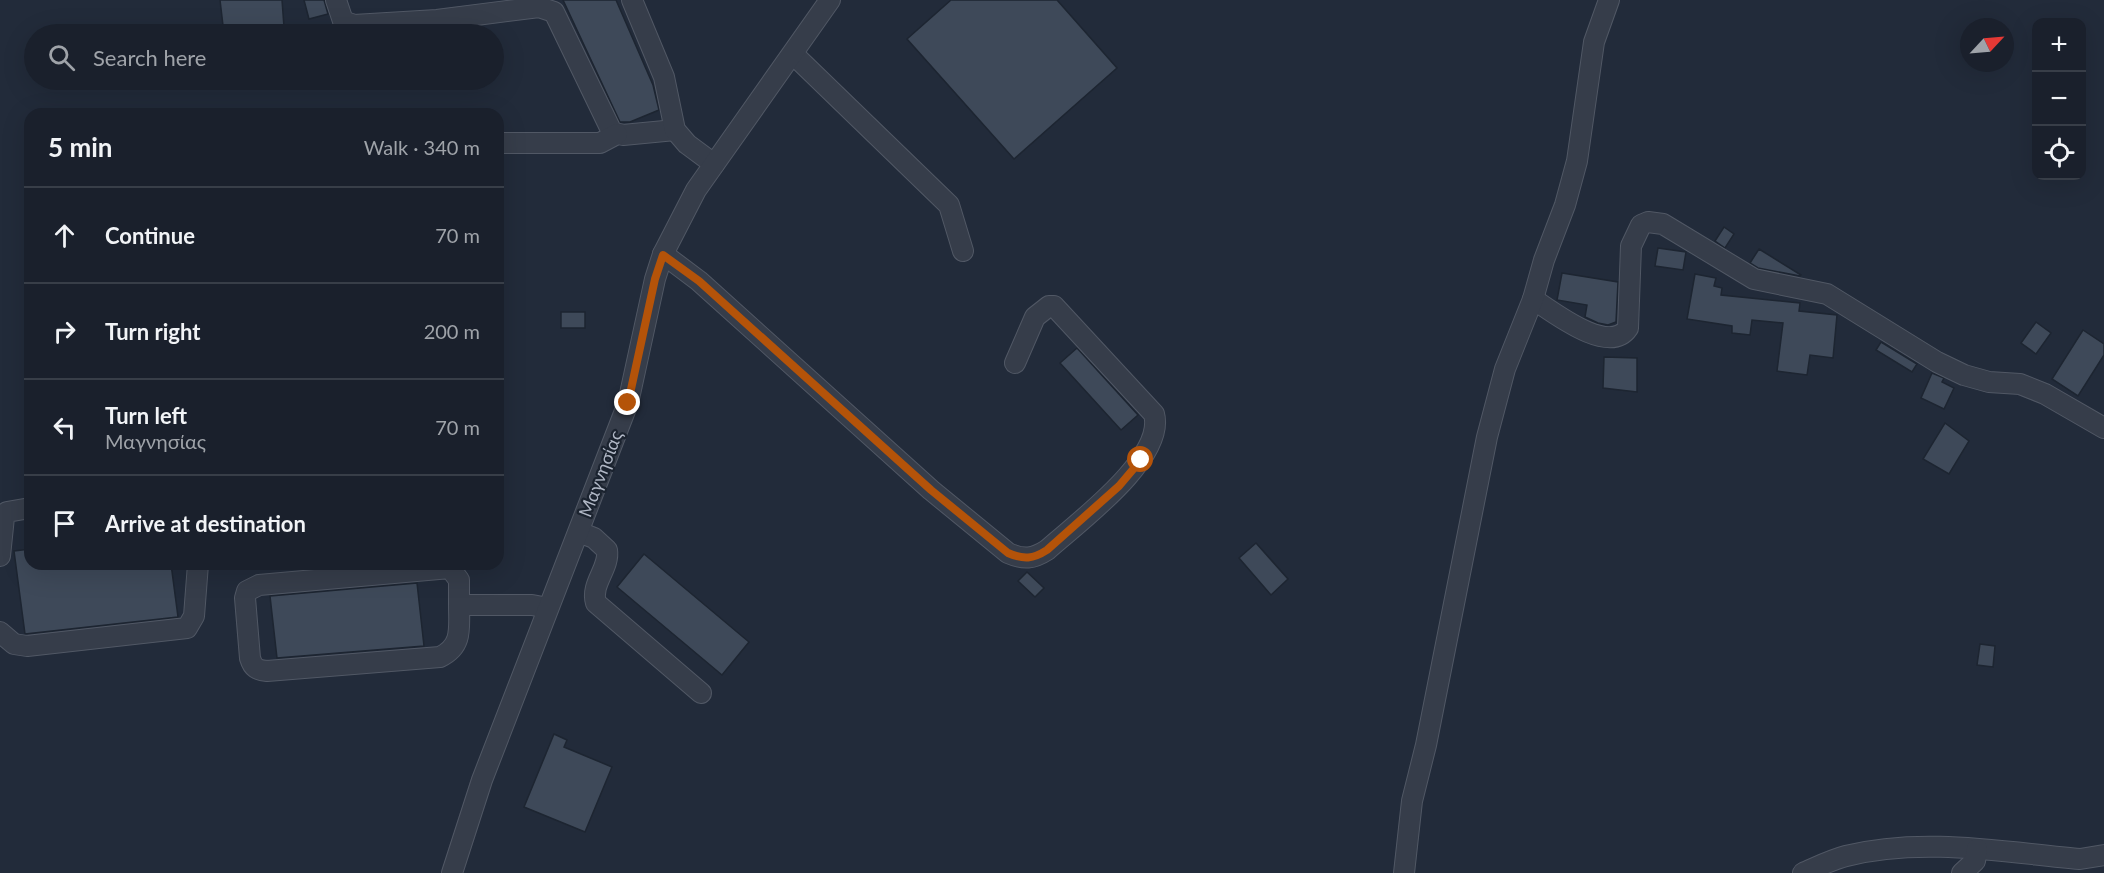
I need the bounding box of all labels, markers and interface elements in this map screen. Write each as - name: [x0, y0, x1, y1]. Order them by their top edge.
- north arrow: [1960, 18, 2014, 72]
- map controls: [2032, 18, 2086, 180]
- button: +: [2032, 18, 2086, 72]
- search box: [24, 24, 504, 90]
- icon: search: [45, 41, 78, 74]
- text: Search here: [93, 44, 206, 71]
- button: −: [2032, 72, 2086, 126]
- button: locate: [2032, 126, 2086, 180]
- text: 5 min: [48, 131, 112, 163]
- text: Walk · 340 m: [364, 135, 480, 159]
- icon: ahead: [48, 219, 81, 252]
- text: Continue: [105, 222, 195, 249]
- text: 70 m: [435, 223, 480, 247]
- icon: right: [48, 315, 81, 348]
- text: Turn right: [105, 318, 200, 345]
- text: 200 m: [424, 319, 480, 343]
- route end: [614, 389, 640, 415]
- text: Turn left: [105, 402, 187, 429]
- icon: left: [48, 411, 81, 444]
- text: 70 m: [435, 415, 480, 439]
- street label: Μαγνησίας: [573, 427, 627, 520]
- text: Μαγνησίας: [105, 429, 206, 453]
- route start: [1127, 446, 1153, 472]
- icon: arrive: [48, 507, 81, 540]
- text: Arrive at destination: [105, 510, 306, 537]

